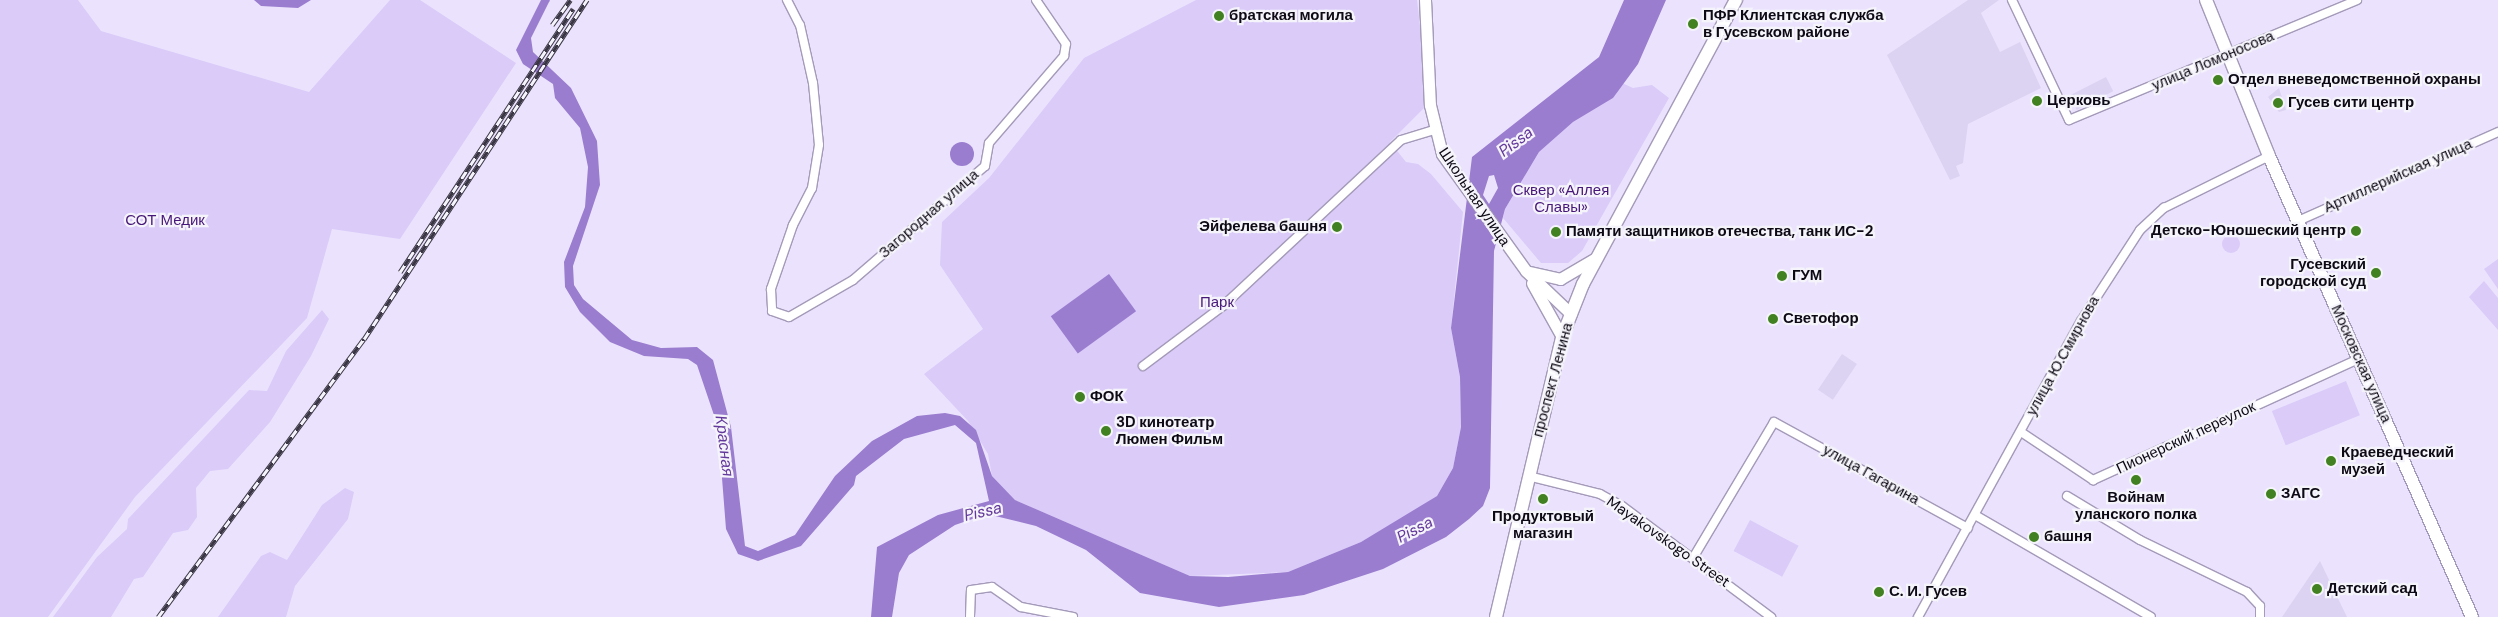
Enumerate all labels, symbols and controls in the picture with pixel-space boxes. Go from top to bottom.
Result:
place label: ПФР Клиентская служба в Гусевском районе [1703,6,1883,41]
place label: братская могила [1229,7,1353,25]
marker: братская могила [1213,10,1225,22]
marker: ПФР Клиентская служба в Гусевском районе [1687,18,1699,30]
street label: улица Ломоносова [2149,27,2277,95]
place label: Отдел вневедомственной охраны [2228,71,2481,89]
marker: Отдел вневедомственной охраны [2212,74,2224,86]
place label: Церковь [2047,92,2111,110]
place label: Гусев сити центр [2288,94,2414,112]
marker: Церковь [2031,95,2043,107]
marker: Гусев сити центр [2272,97,2284,109]
water label: Pissa [1495,123,1537,161]
street label: Артиллерийская улица [2321,135,2475,217]
street label: Школьная улица [1434,144,1514,250]
street label: Загородная улица [876,166,982,262]
park label: Сквер «Аллея Славы» [1513,181,1609,216]
park label: СОТ Медик [125,212,205,230]
place label: Эйфелева башня [1199,218,1327,236]
marker: Эйфелева башня [1331,221,1343,233]
place label: Детско-Юношеский центр [2151,222,2346,240]
place label: Памяти защитников отечества, танк ИС-2 [1566,223,1873,241]
marker: Детско-Юношеский центр [2350,225,2362,237]
marker: Памяти защитников отечества, танк ИС-2 [1550,226,1562,238]
place label: Гусевский городской суд [2260,255,2366,290]
place label: ГУМ [1792,267,1822,285]
marker: Гусевский городской суд [2370,267,2382,279]
marker: ГУМ [1776,270,1788,282]
street label: улица Ю.Смирнова [2023,293,2103,419]
park label: Парк [1200,294,1234,312]
street label: Московская улица [2327,302,2395,426]
place label: Светофор [1783,310,1859,328]
marker: Светофор [1767,313,1779,325]
street label: проспект Ленина [1529,321,1577,439]
place label: ФОК [1090,388,1124,406]
marker: ФОК [1074,391,1086,403]
street label: Пионерский переулок [2114,398,2258,478]
place label: 3D кинотеатр Люмен Фильм [1116,413,1223,448]
water label: Красная [711,414,737,478]
marker: 3D кинотеатр Люмен Фильм [1100,425,1112,437]
street label: улица Гагарина [1820,441,1922,509]
place label: Краеведческий музей [2341,443,2454,478]
marker: Краеведческий музей [2325,455,2337,467]
marker: Войнам уланского полка [2130,474,2142,486]
place label: ЗАГС [2281,485,2320,503]
place label: Войнам уланского полка [2075,488,2197,523]
marker: ЗАГС [2265,488,2277,500]
marker: Продуктовый магазин [1537,493,1549,505]
street label: Mayakovskogo Street [1603,493,1733,591]
water label: Pissa [962,498,1004,526]
place label: Продуктовый магазин [1492,507,1594,542]
water label: Pissa [1394,513,1436,547]
place label: башня [2044,528,2092,546]
marker: башня [2028,531,2040,543]
place label: Детский сад [2327,580,2417,598]
place label: С. И. Гусев [1889,583,1967,601]
marker: Детский сад [2311,583,2323,595]
marker: С. И. Гусев [1873,586,1885,598]

